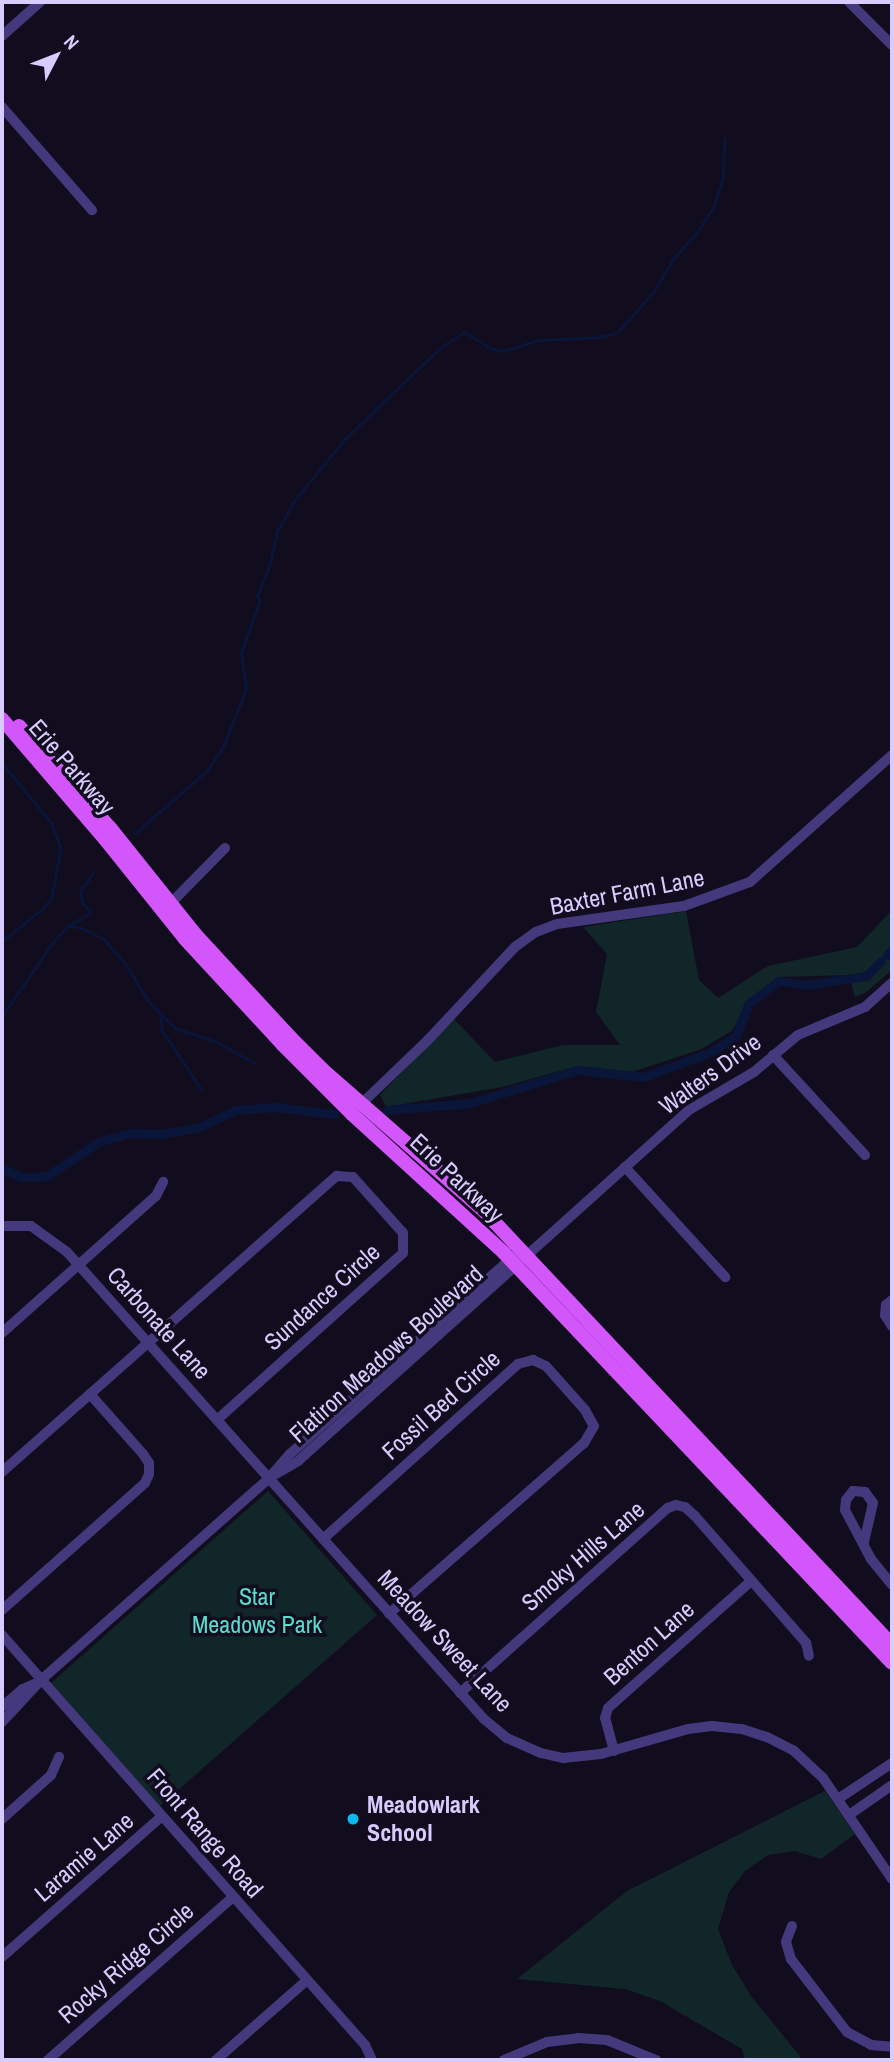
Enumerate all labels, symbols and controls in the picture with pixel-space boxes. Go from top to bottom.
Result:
north arrow [21,21,91,91]
text: N [58,29,85,55]
street label: Erie Parkway [23,713,121,821]
street label: Baxter Farm Lane [547,863,707,921]
street label: Walters Drive [654,1028,766,1120]
street label: Erie Parkway [404,1128,510,1228]
street label: Sundance Circle [258,1238,386,1356]
street label: Flatiron Meadows Boulevard [283,1259,489,1449]
street label: Carbonate Lane [101,1261,217,1385]
street label: Fossil Bed Circle [376,1344,506,1466]
street label: Smoky Hills Lane [516,1495,650,1617]
street label: Meadow Sweet Lane [372,1564,518,1718]
park label: Star Meadows Park [192,1583,322,1639]
street label: Benton Lane [598,1595,700,1691]
street label: Front Range Road [141,1762,269,1904]
place label: Meadowlark School [367,1791,480,1847]
street label: Laramie Lane [29,1806,139,1908]
marker: Meadowlark School [345,1811,361,1827]
street label: Rocky Ridge Circle [53,1897,199,2029]

